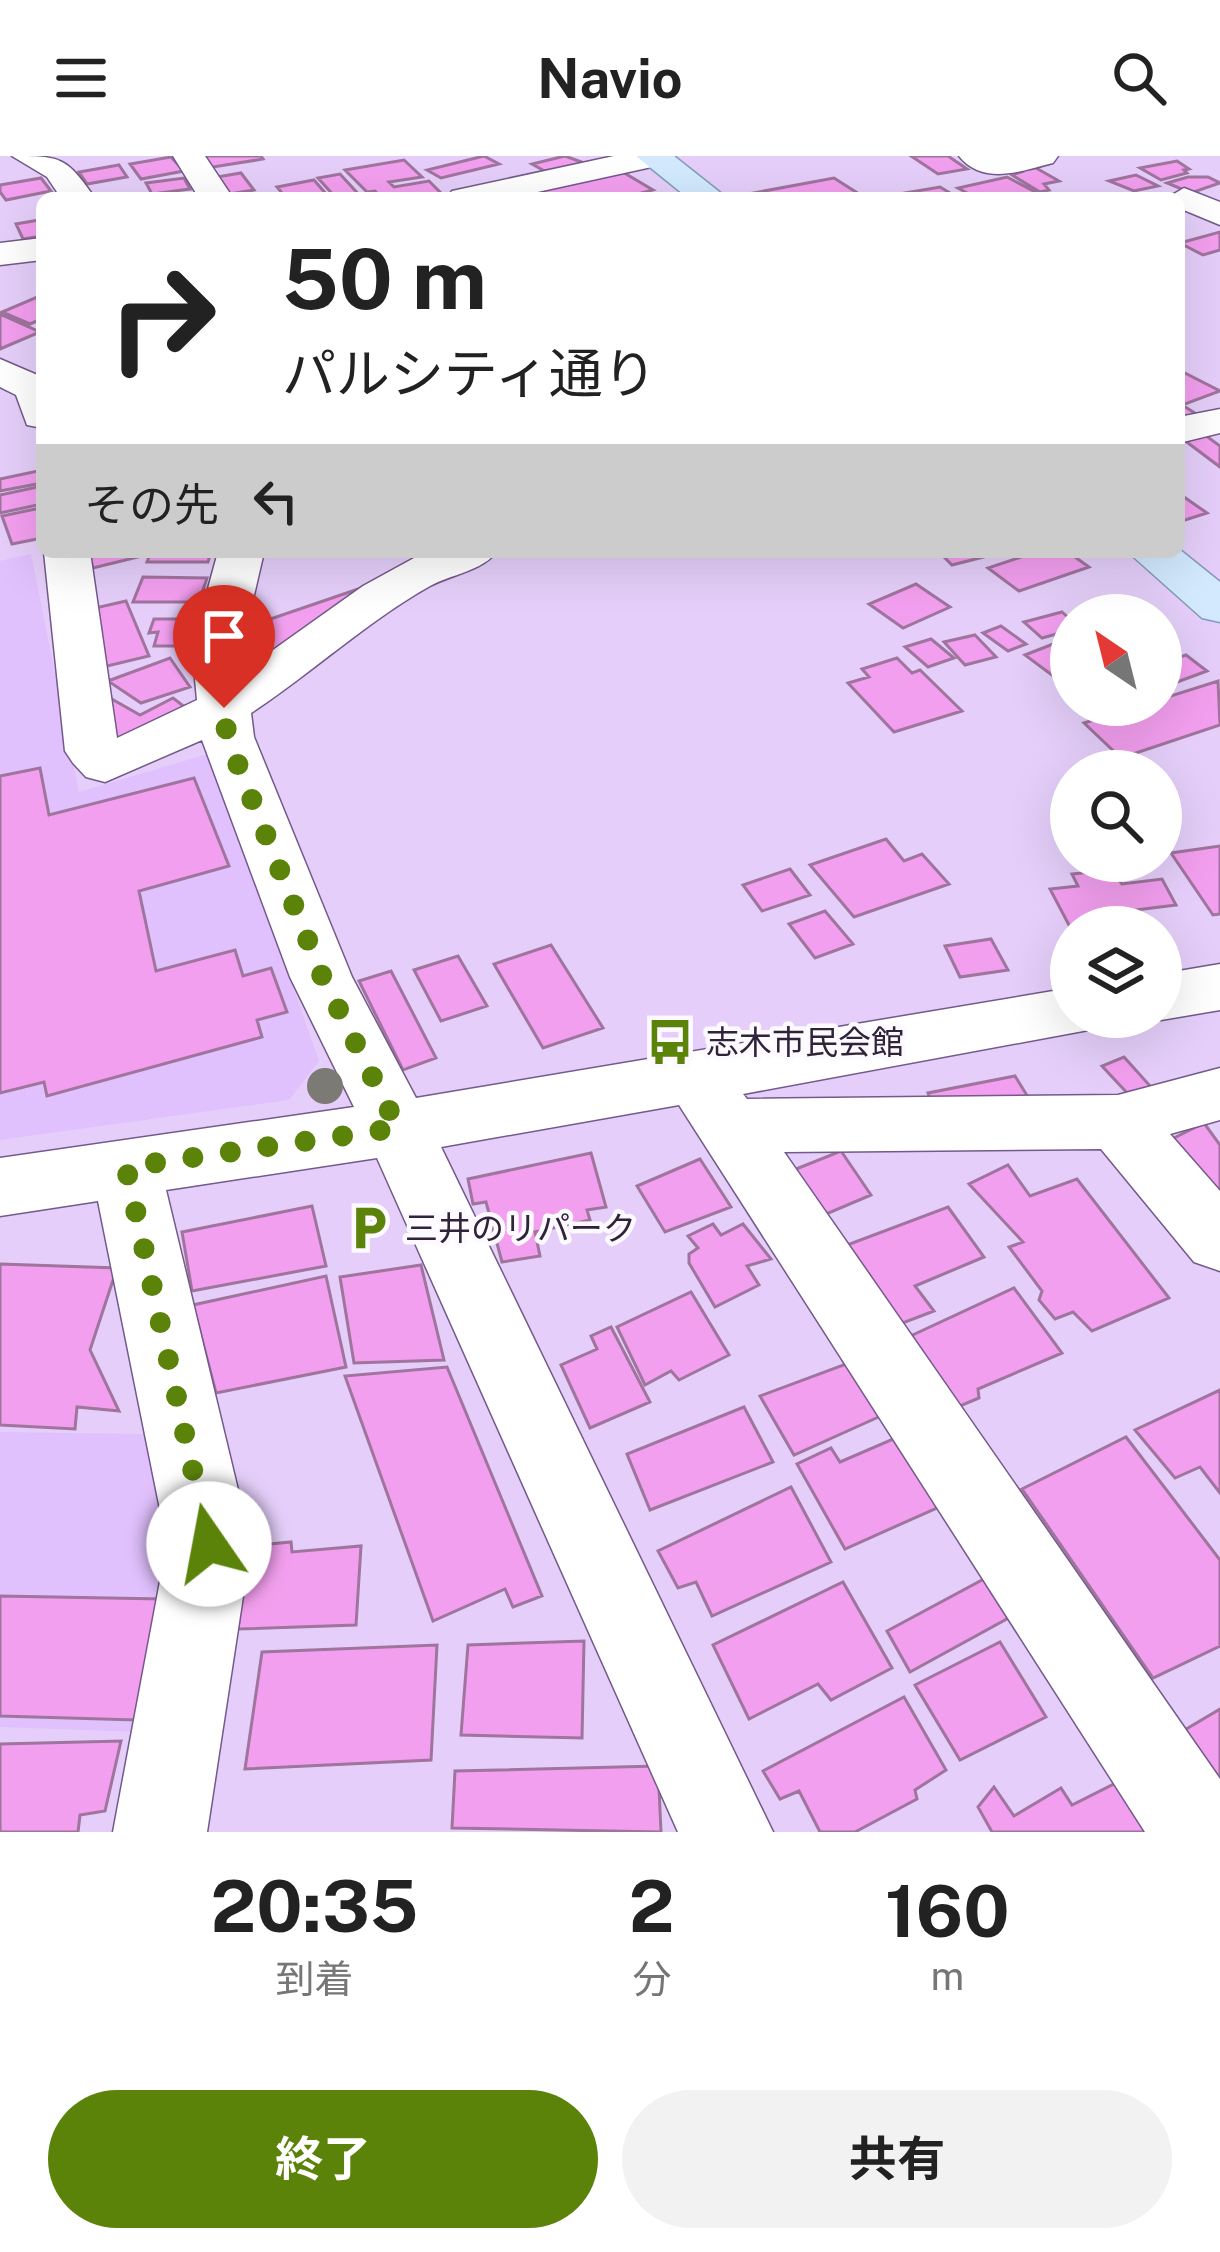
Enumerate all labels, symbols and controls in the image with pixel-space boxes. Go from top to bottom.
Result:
icon: menu [48,45,114,111]
icon: search [1106,45,1172,111]
text: Navio [537,47,683,110]
text: 50 m [282,229,487,328]
icon: right [84,240,240,396]
text: パルシティ通り [282,342,657,405]
icon: left [243,468,309,534]
text: その先 [84,478,219,531]
pin [173,585,275,708]
north arrow [1050,594,1182,726]
map controls [1050,594,1182,1038]
icon: arrive [191,603,257,669]
button: search [1050,750,1182,882]
button: layers [1050,906,1182,1038]
bus stop icon: 志木市民会館 [645,1017,695,1067]
place label: 志木市民会館 [706,1023,904,1061]
parking icon: 三井のリパーク [344,1203,394,1253]
place label: 三井のリパーク [405,1209,636,1247]
position arrow [146,1481,272,1607]
text: 20:35 [210,1864,418,1948]
text: 2 [629,1864,675,1948]
text: 160 [885,1869,1010,1953]
text: m [930,1953,964,1999]
text: 到着 [275,1956,353,2002]
text: 分 [632,1956,671,2002]
button: 終了 [48,2090,598,2228]
button: 共有 [622,2090,1172,2228]

